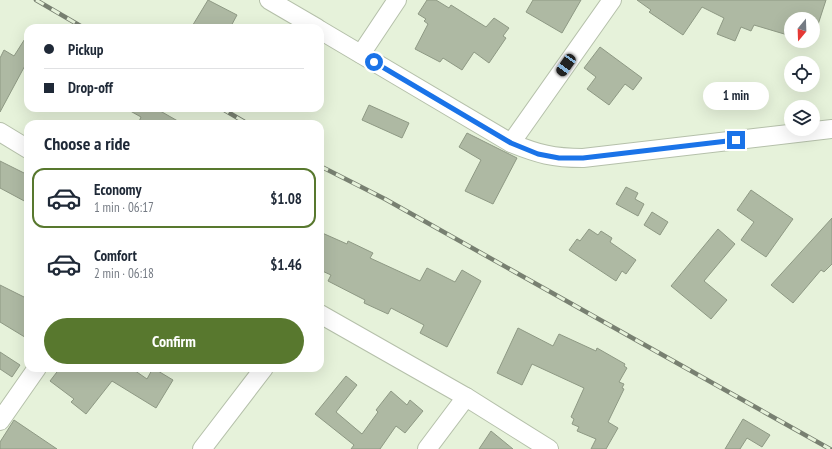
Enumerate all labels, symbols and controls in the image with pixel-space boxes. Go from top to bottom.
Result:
north arrow [784,12,820,48]
map controls [784,12,820,136]
text: Pickup [68,40,103,59]
car [554,52,578,78]
route start [365,53,383,71]
button: locate [784,56,820,92]
text: Drop-off [68,78,113,97]
callout: 1 min [703,82,769,110]
text: 1 min [723,87,749,104]
button: layers [784,100,820,136]
route end [727,131,745,149]
text: Choose a ride [44,132,130,155]
icon: car [46,180,82,216]
text: Economy [94,180,142,199]
text: $1.08 [270,189,302,208]
text: 1 min · 06:17 [94,199,154,216]
icon: car [46,246,82,282]
text: Comfort [94,246,137,265]
text: $1.46 [270,255,302,274]
text: 2 min · 06:18 [94,265,154,282]
button: Confirm [44,318,304,364]

